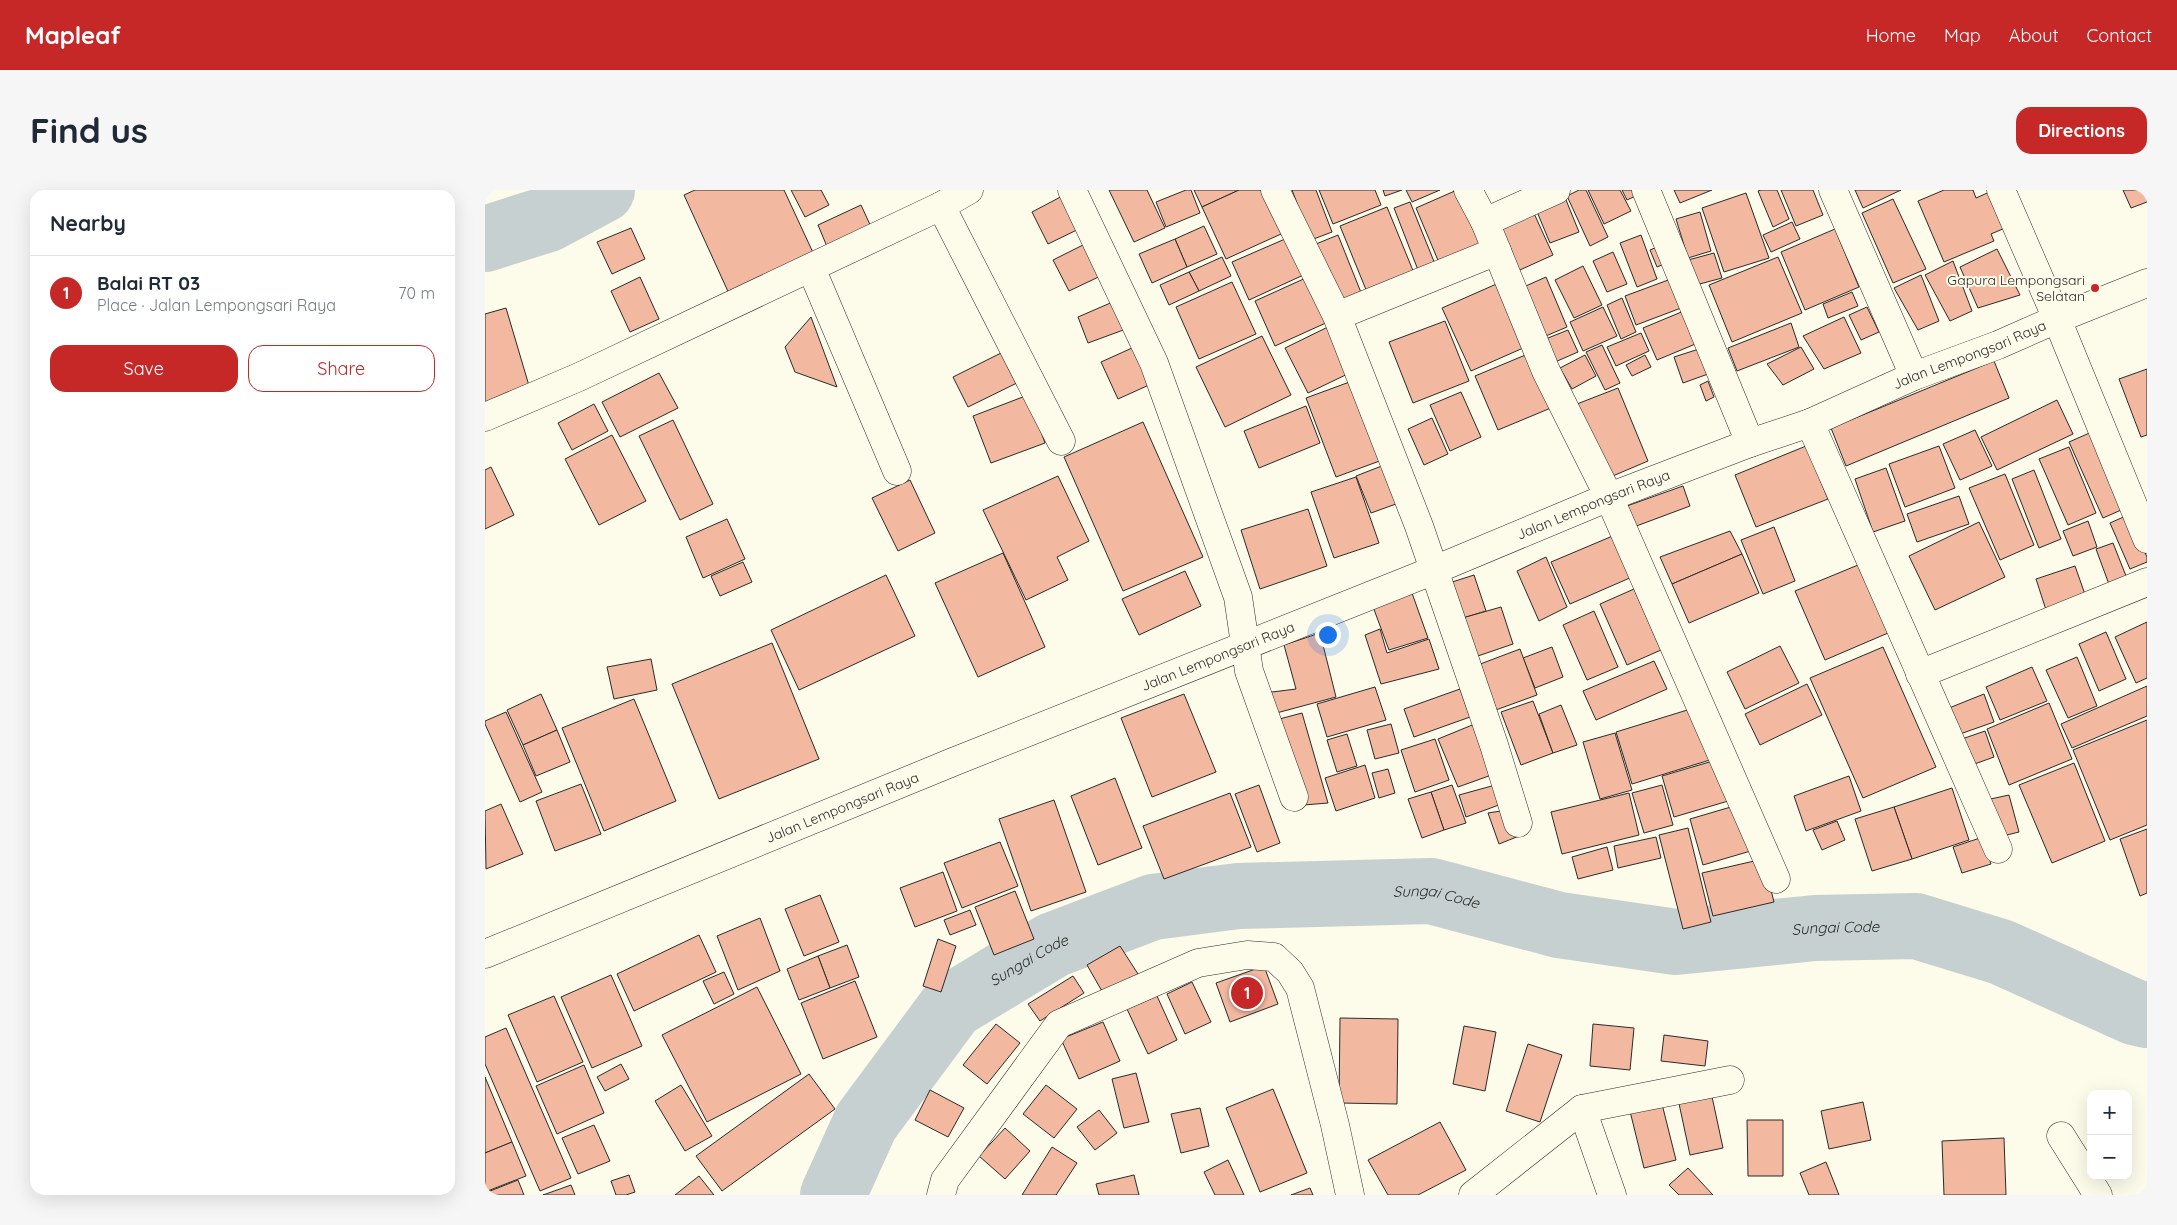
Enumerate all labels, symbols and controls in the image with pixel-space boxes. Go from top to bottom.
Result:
text: Mapleaf [25,20,121,50]
text: Home [1866,24,1916,47]
text: Map [1944,24,1981,47]
text: About [2009,24,2059,47]
text: Contact [2087,24,2152,47]
button: Directions [2016,107,2147,154]
text: Find us [30,108,148,152]
text: Nearby [50,210,126,236]
text: Balai RT 03 [97,271,200,295]
place label: Gapura Lempongsari Selatan [1947,271,2085,305]
marker: Gapura Lempongsari Selatan [2089,282,2101,294]
text: 1 [63,283,69,303]
text: 70 m [398,283,435,303]
text: Place · Jalan Lempongsari Raya [97,295,336,315]
street label: Jalan Lempongsari Raya [1890,316,2049,394]
button: Save [50,345,238,392]
button: Share [248,345,435,392]
street label: Jalan Lempongsari Raya [1514,466,1672,544]
street label: Jalan Lempongsari Raya [1139,618,1297,695]
your location [1315,622,1341,648]
street label: Jalan Lempongsari Raya [763,768,921,847]
water label: Sungai Code [1393,881,1482,913]
water label: Sungai Code [1791,917,1880,939]
water label: Sungai Code [986,930,1071,990]
pin: 1 [1231,974,1263,1012]
map controls [2087,1090,2132,1180]
button: + [2087,1090,2132,1135]
button: − [2087,1135,2132,1180]

